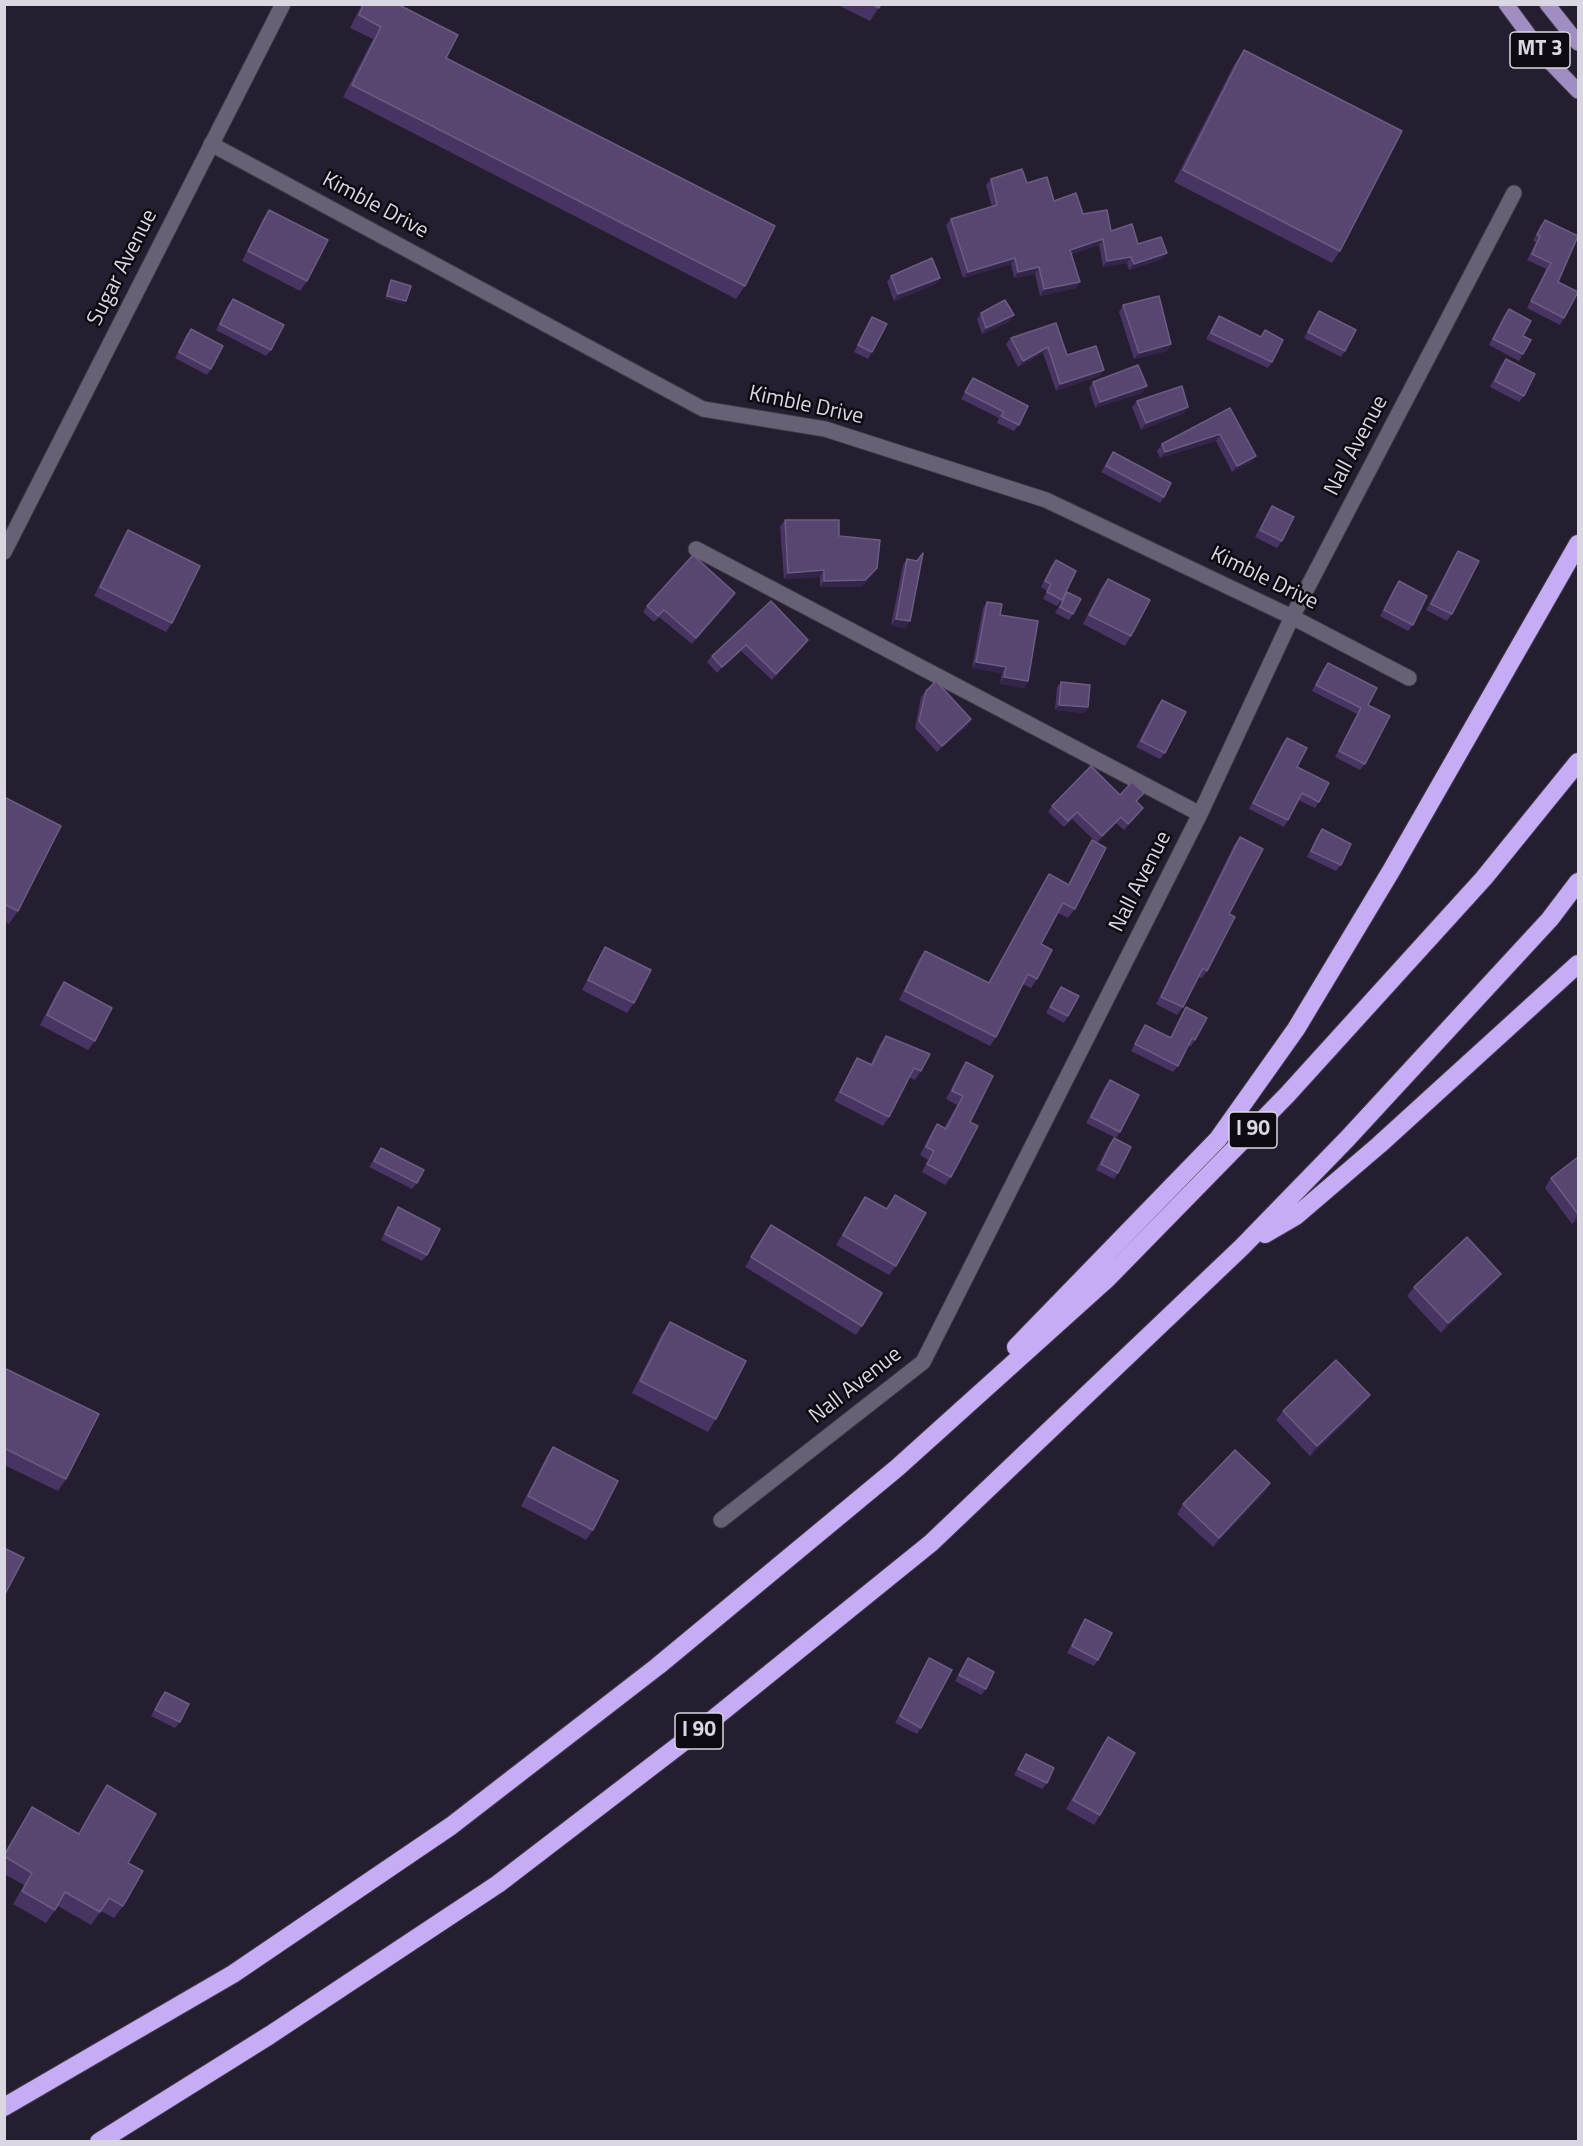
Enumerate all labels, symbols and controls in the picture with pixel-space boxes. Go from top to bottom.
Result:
road number: MT 3 [1510,32,1570,68]
street label: Kimble Drive [317,167,433,245]
street label: Sugar Avenue [82,205,164,331]
street label: Kimble Drive [746,381,866,431]
street label: Nall Avenue [1320,391,1394,501]
street label: Kimble Drive [1206,542,1322,616]
street label: Nall Avenue [1104,827,1178,937]
road number: I 90 [1229,1112,1277,1148]
street label: Nall Avenue [805,1342,907,1430]
road number: I 90 [675,1713,723,1749]

